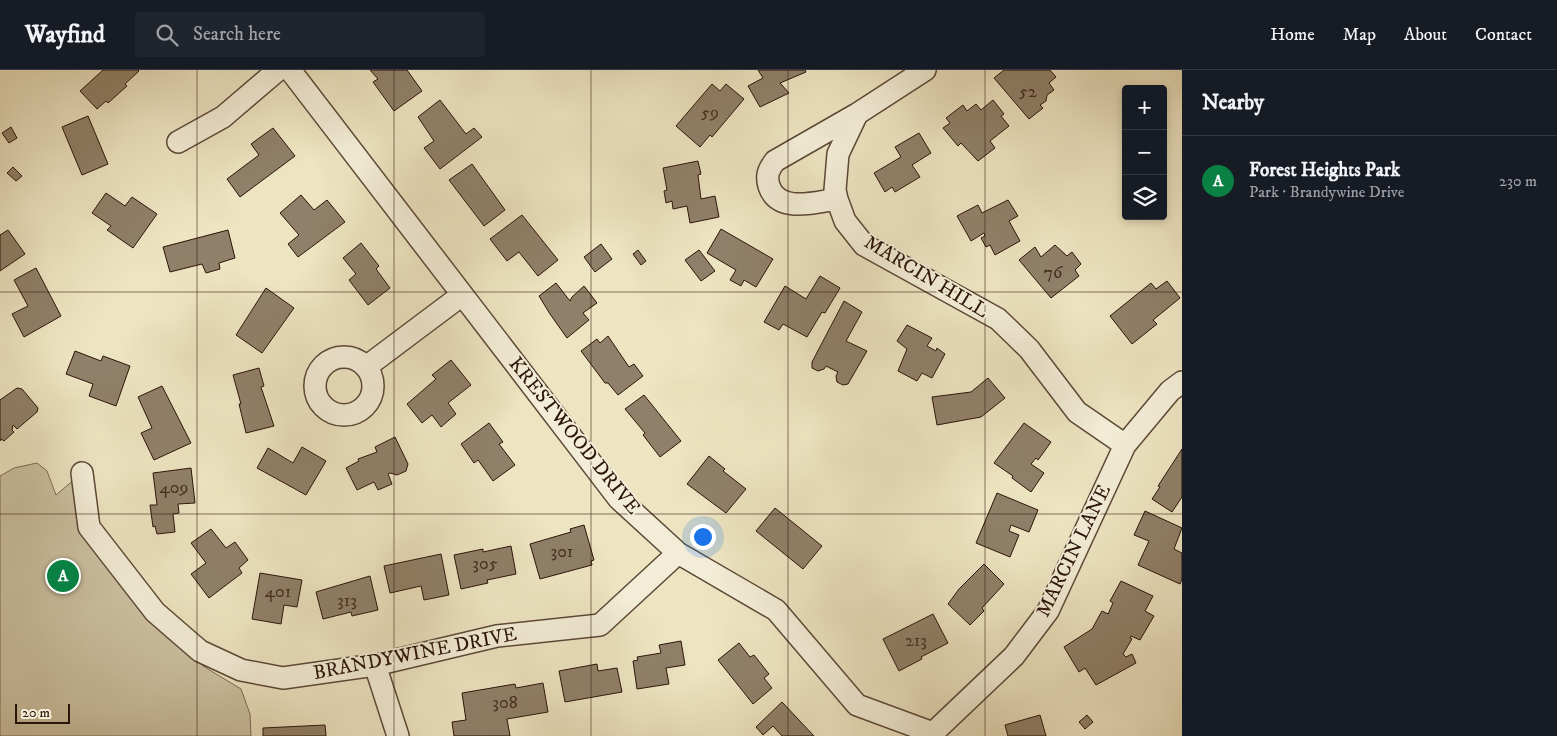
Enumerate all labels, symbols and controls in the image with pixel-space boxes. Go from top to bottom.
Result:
search box [135,12,485,57]
text: Wayfind [25,20,105,50]
icon: search [153,21,181,49]
text: Search here [193,23,281,46]
text: Home [1270,24,1315,46]
text: Map [1343,24,1376,46]
text: About [1404,24,1447,46]
text: Contact [1475,24,1532,46]
house number: 52 [1019,81,1037,103]
map controls [1122,85,1167,220]
button: + [1122,85,1167,130]
text: Nearby [1202,90,1264,116]
house number: 59 [701,102,719,124]
button: − [1122,130,1167,175]
text: Forest Heights Park [1249,159,1400,182]
text: A [1213,171,1223,191]
text: 230 m [1499,171,1537,191]
button: layers [1122,175,1167,220]
text: Park · Brandywine Drive [1249,182,1404,202]
street label: MARCIN HILL [859,230,993,324]
house number: 76 [1044,262,1063,284]
street label: KRESTWOOD DRIVE [503,352,645,520]
house number: 409 [159,477,189,499]
street label: MARCIN LANE [1031,481,1117,621]
your location [690,524,716,550]
house number: 301 [551,541,573,563]
house number: 305 [472,553,498,575]
pin: A [47,557,79,595]
house number: 401 [265,581,291,603]
house number: 313 [337,590,357,612]
street label: BRANDYWINE DRIVE [311,622,519,686]
house number: 213 [905,630,927,652]
house number: 308 [492,692,518,714]
scale bar [15,701,70,724]
text: 20 m [22,704,50,722]

